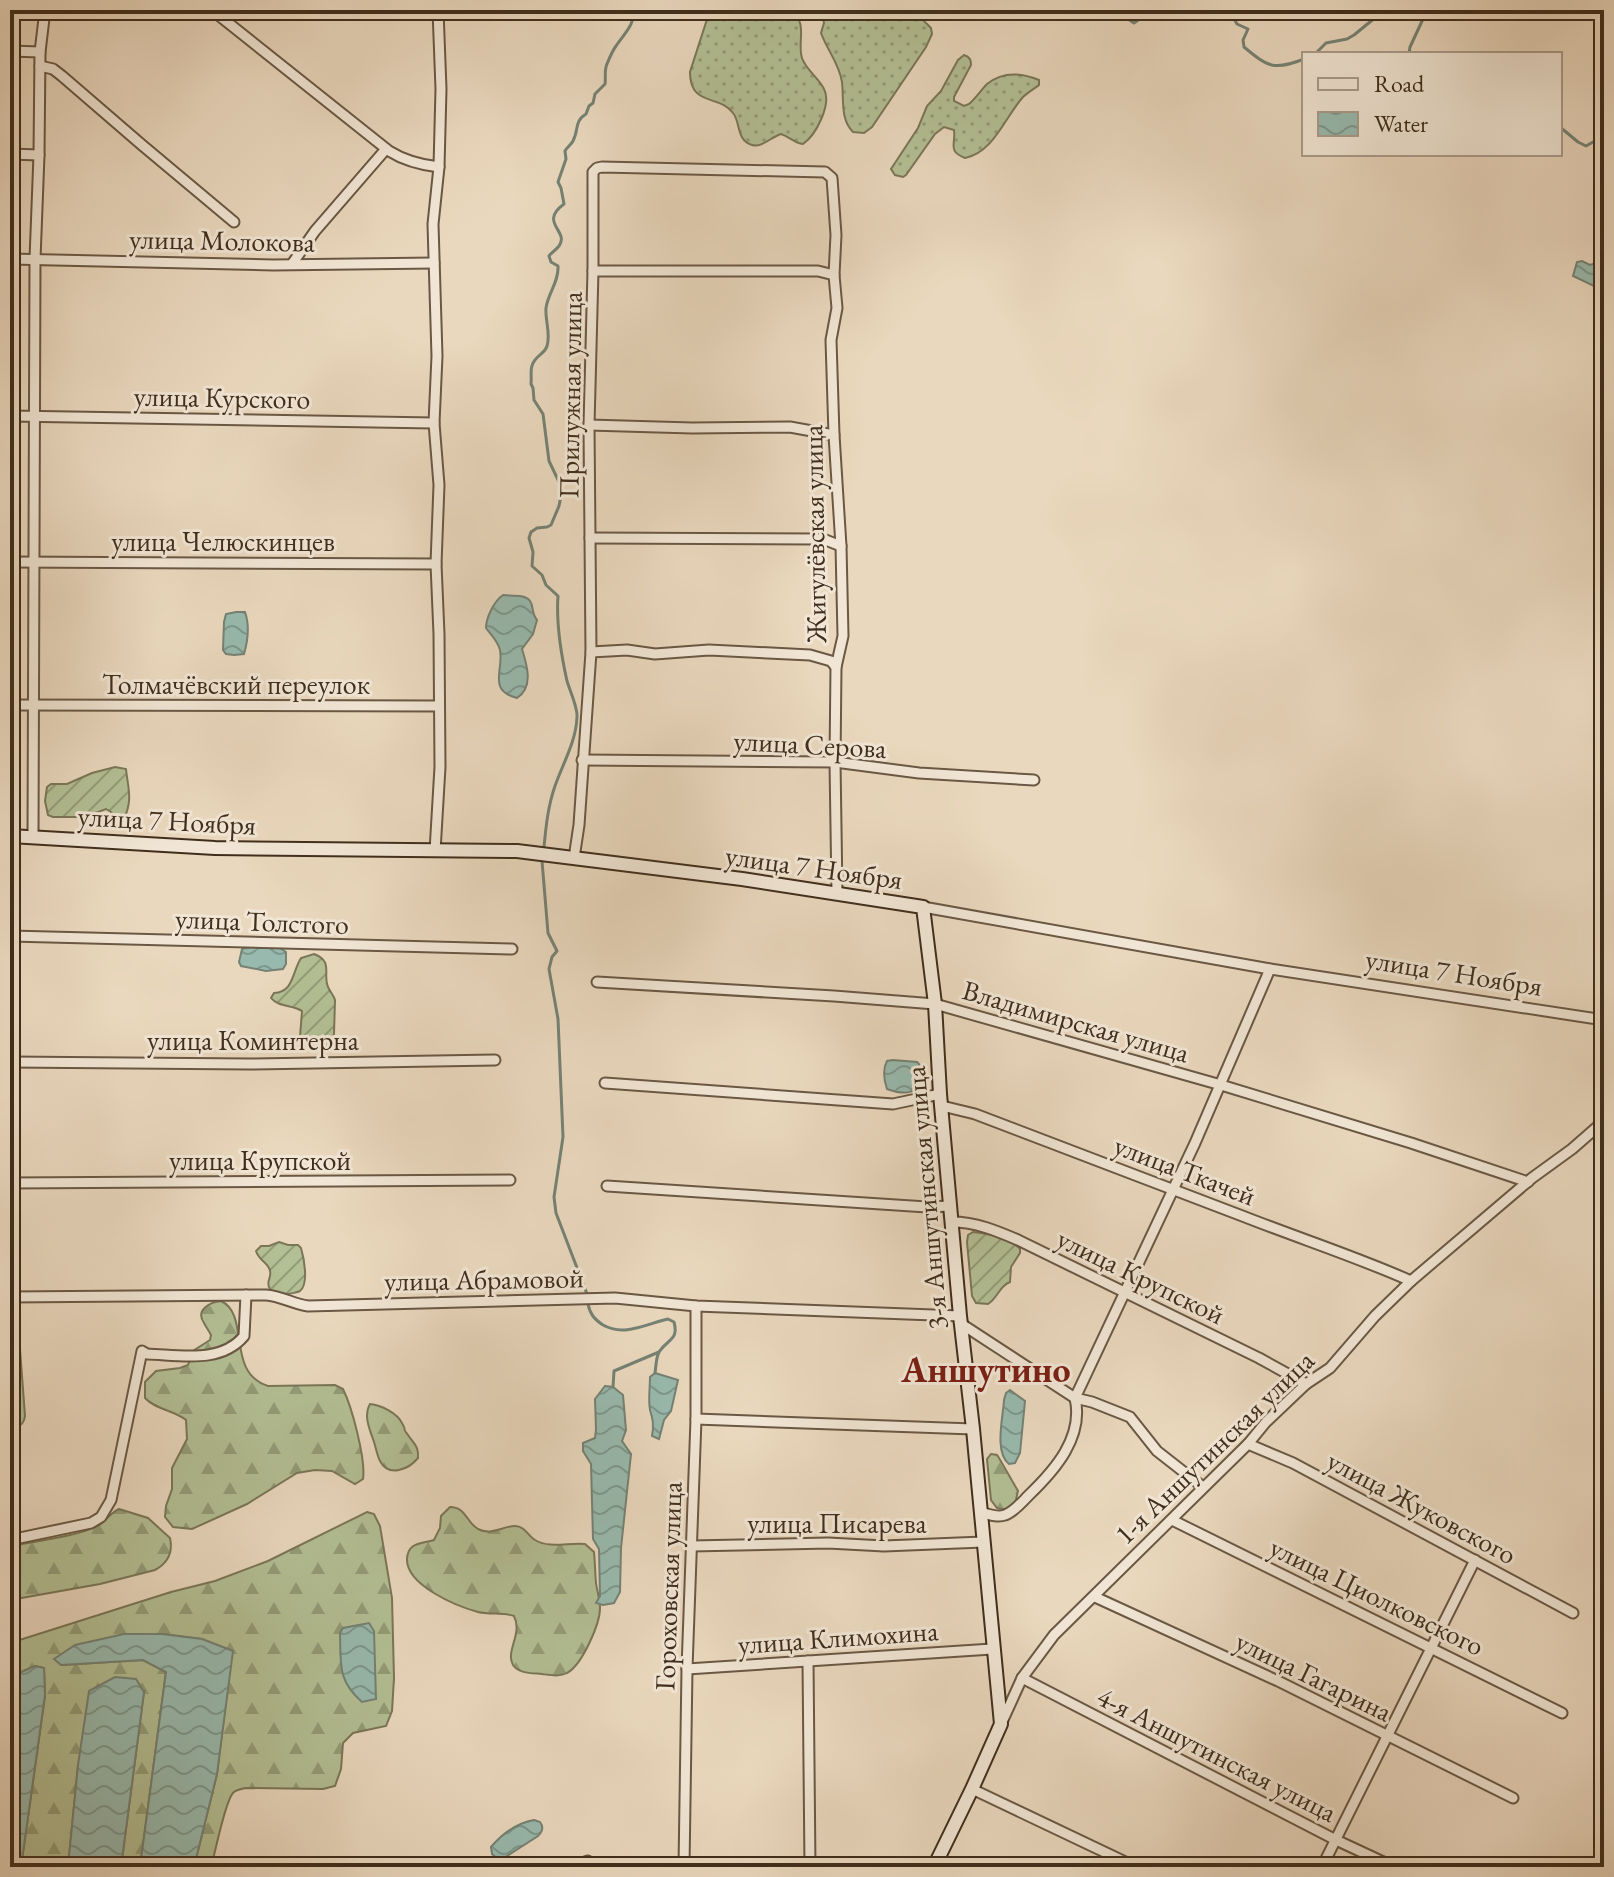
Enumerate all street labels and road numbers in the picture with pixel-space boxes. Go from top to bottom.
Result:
street label: улица Молокова [129,220,316,260]
street label: Прилужная улица [550,290,590,499]
street label: улица Курского [133,377,311,417]
street label: Жигулёвская улица [794,424,834,645]
street label: улица Челюскинцев [111,523,335,559]
street label: Толмачёвский переулок [102,666,370,702]
street label: улица Серова [733,722,888,766]
street label: улица 7 Ноября [77,797,257,843]
street label: улица 7 Ноября [723,837,905,897]
street label: улица Толстого [174,900,350,942]
street label: улица 7 Ноября [1363,940,1545,1004]
street label: Владимирская улица [959,971,1194,1071]
street label: улица Коминтерна [147,1022,360,1058]
street label: 3-я Аншутинская улица [896,1064,955,1331]
street label: улица Ткачей [1109,1127,1261,1214]
street label: улица Крупской [169,1142,351,1178]
street label: улица Крупской [1051,1220,1231,1332]
street label: улица Абрамовой [384,1259,584,1299]
street label: 1-я Аншутинская улица [1106,1342,1322,1552]
street label: улица Жуковского [1321,1442,1523,1572]
street label: Гороховская улица [646,1480,690,1691]
street label: улица Писарева [747,1505,928,1541]
street label: улица Циолковского [1264,1529,1490,1663]
street label: улица Климохина [737,1612,940,1662]
street label: улица Гагарина [1230,1623,1399,1730]
street label: 4-я Аншутинская улица [1091,1678,1344,1830]

